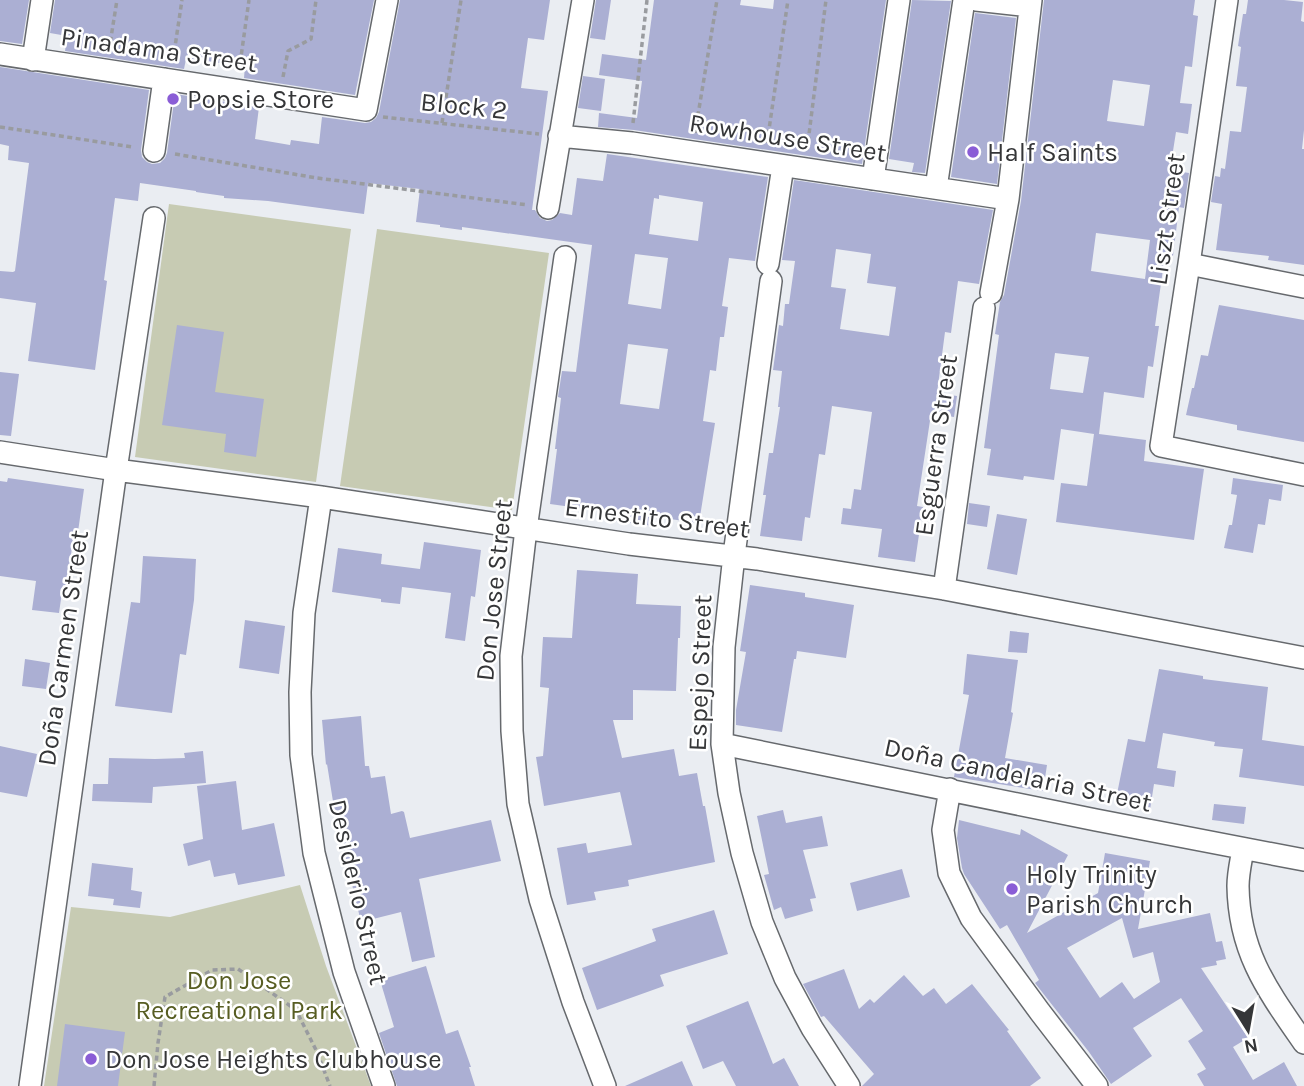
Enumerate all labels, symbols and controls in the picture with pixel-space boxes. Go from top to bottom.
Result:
street label: Pinadama Street [59,21,259,79]
place label: Popsie Store [187,84,334,115]
street label: Block 2 [419,86,509,126]
marker: Popsie Store [165,91,181,107]
street label: Rowhouse Street [687,107,889,169]
place label: Half Saints [987,137,1118,168]
marker: Half Saints [965,144,981,160]
street label: Liszt Street [1142,151,1192,287]
street label: Esguerra Street [908,352,964,538]
street label: Ernestito Street [563,491,751,545]
street label: Don Jose Street [469,497,519,682]
street label: Doña Carmen Street [31,528,95,768]
street label: Espejo Street [682,594,718,752]
street label: Doña Candelaria Street [881,731,1155,819]
street label: Desiderio Street [322,796,394,988]
place label: Holy Trinity Parish Church [1026,859,1193,920]
marker: Holy Trinity Parish Church [1004,881,1020,897]
park label: Don Jose Recreational Park [135,965,343,1026]
north arrow [1213,995,1283,1065]
text: N [1242,1034,1260,1058]
place label: Don Jose Heights Clubhouse [105,1044,442,1075]
marker: Don Jose Heights Clubhouse [83,1051,99,1067]

